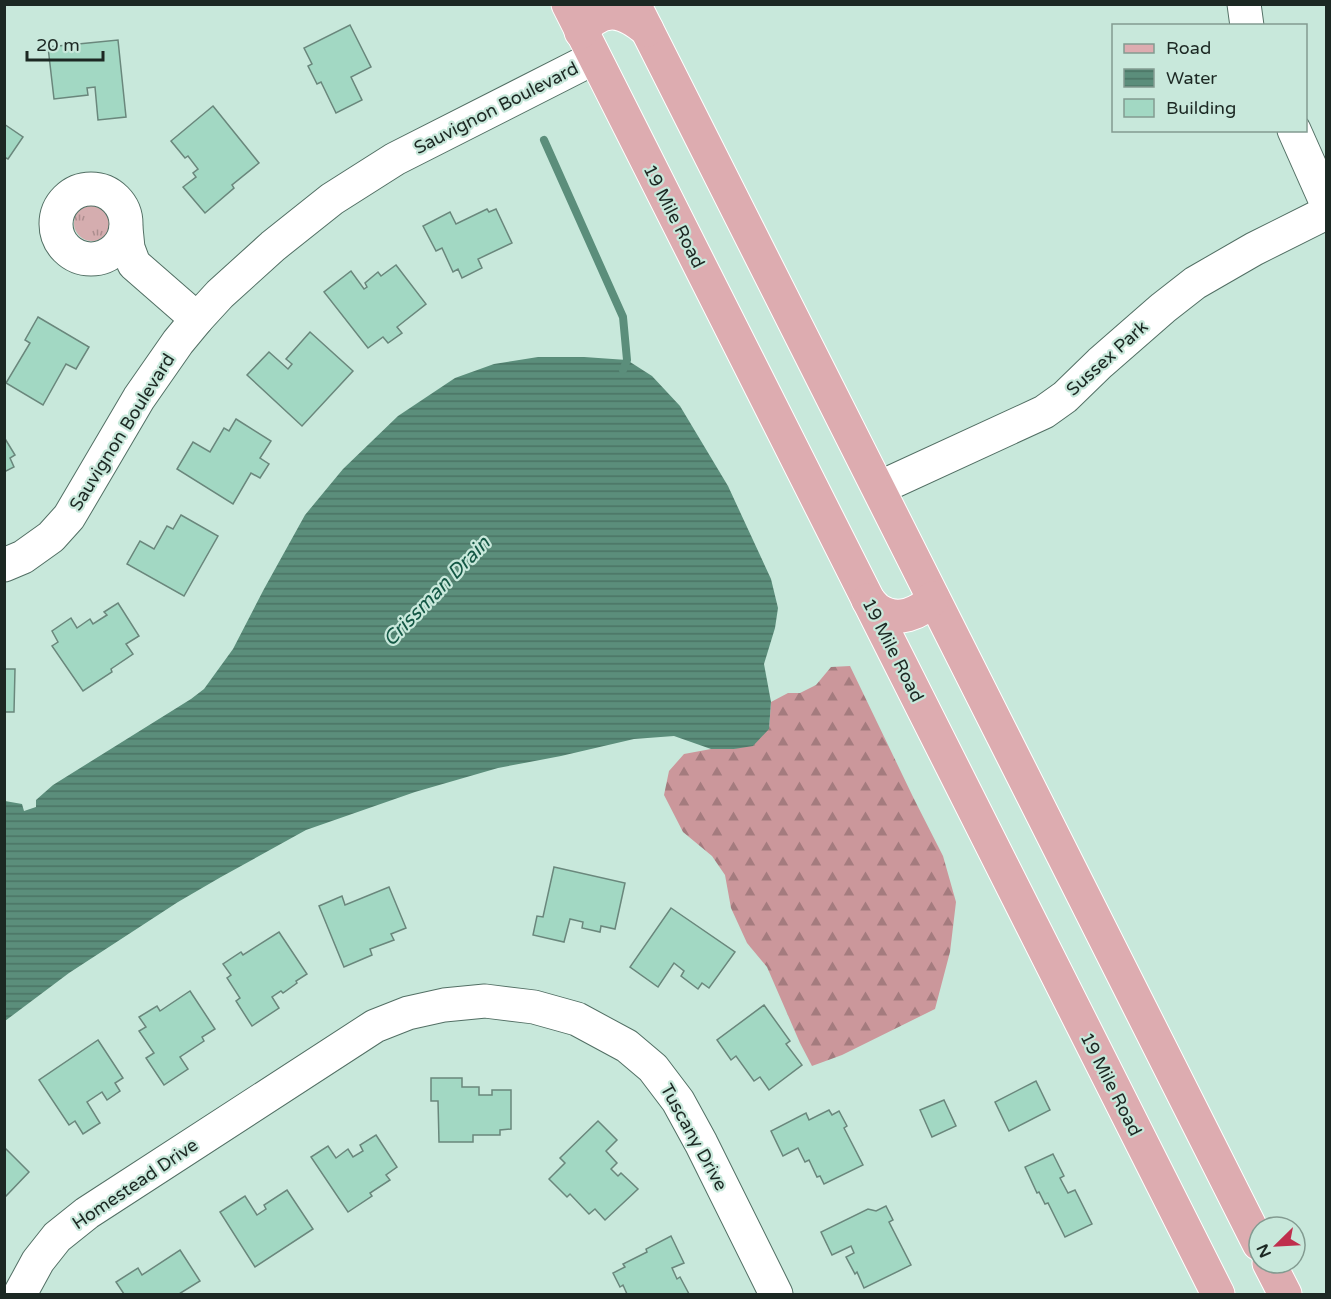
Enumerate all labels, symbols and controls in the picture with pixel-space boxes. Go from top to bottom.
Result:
scale bar [27,24,104,62]
legend [1112,24,1307,132]
text: 20 m [36,34,80,56]
text: Road [1166,37,1211,59]
street label: Sauvignon Boulevard [410,57,582,159]
text: Water [1166,67,1217,89]
text: Building [1166,97,1236,119]
street label: 19 Mile Road [638,160,710,272]
street label: Sussex Park [1062,316,1152,400]
street label: Sauvignon Boulevard [65,349,179,515]
water label: Crissman Drain [378,531,496,652]
street label: 19 Mile Road [857,594,929,706]
street label: 19 Mile Road [1075,1028,1147,1140]
street label: Tuscany Drive [656,1080,732,1194]
street label: Homestead Drive [68,1134,202,1234]
north arrow [1247,1215,1307,1275]
text: N [1252,1241,1276,1261]

